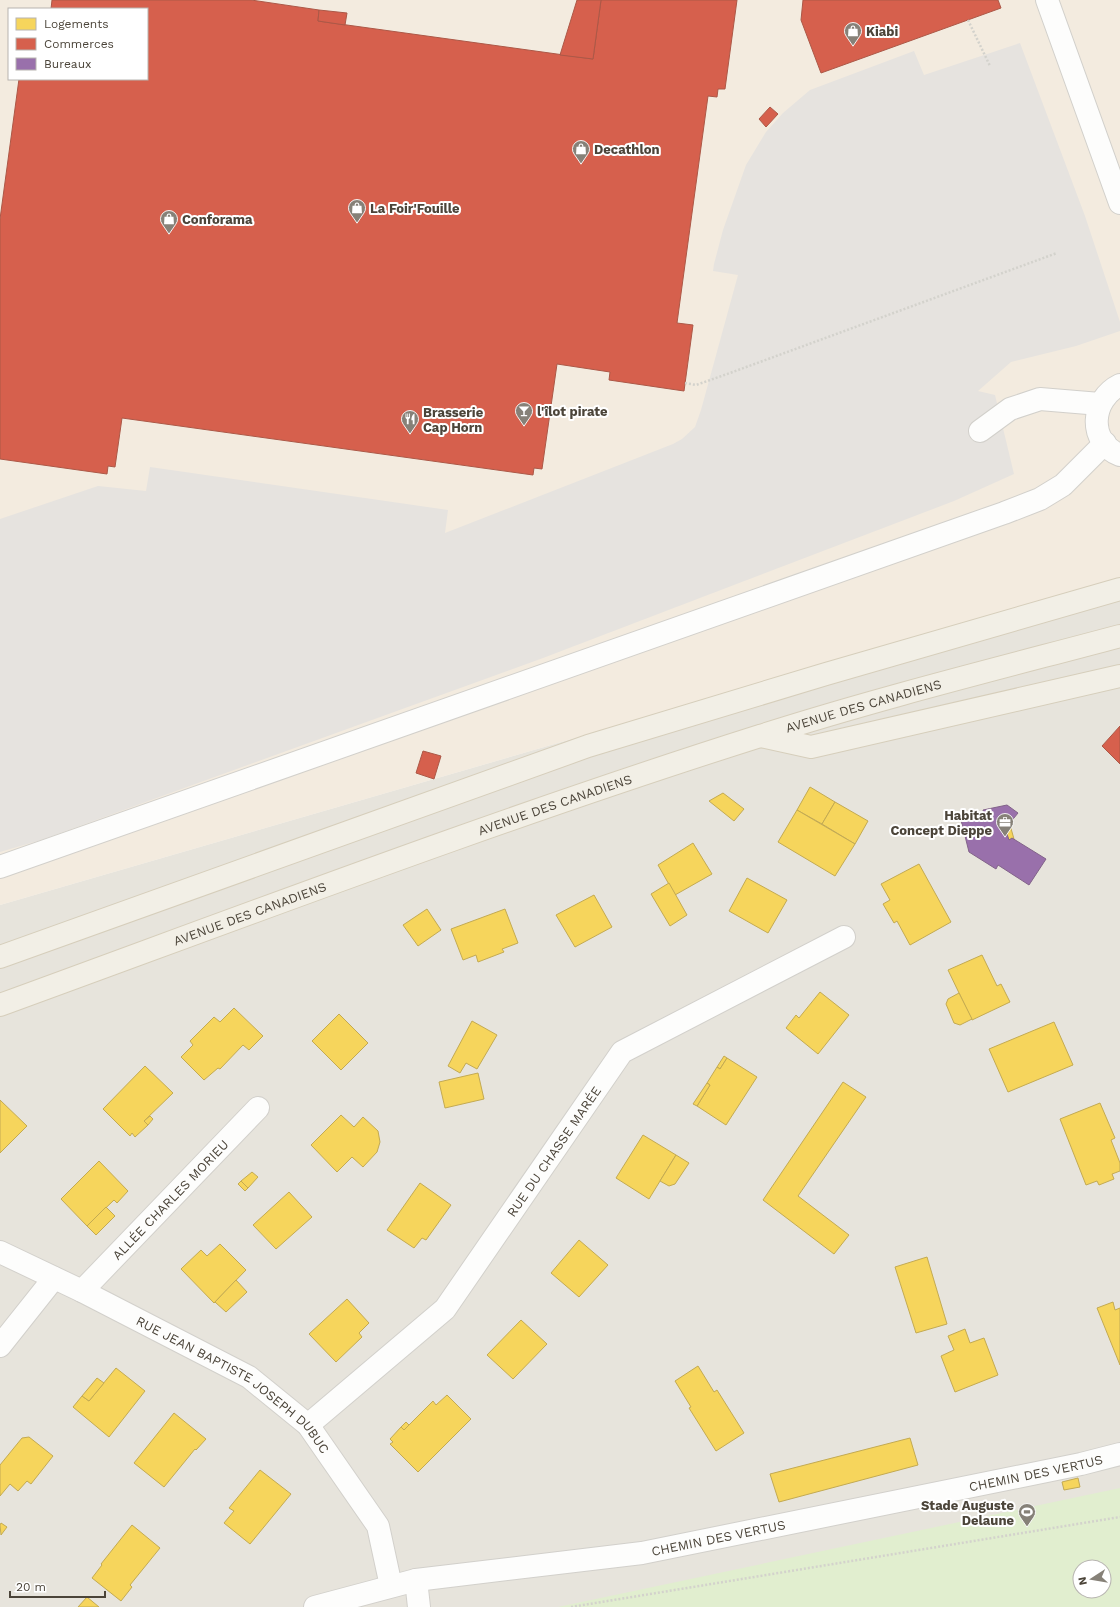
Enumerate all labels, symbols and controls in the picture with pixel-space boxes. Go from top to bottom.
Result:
legend [8,8,148,80]
text: Logements [44,17,109,31]
shop icon: Kiabi [843,21,863,46]
place label: Kiabi [866,24,898,39]
text: Commerces [44,37,114,51]
text: Bureaux [44,57,91,71]
shop icon: Decathlon [571,139,591,164]
place label: Decathlon [594,142,660,157]
shop icon: La Foir'Fouille [347,198,367,223]
place label: La Foir'Fouille [370,201,460,216]
shop icon: Conforama [159,209,179,234]
place label: Conforama [182,212,253,227]
bar icon: l'îlot pirate [514,401,534,426]
place label: l'îlot pirate [537,404,608,419]
place label: Brasserie Cap Horn [423,405,484,435]
restaurant icon: Brasserie Cap Horn [400,409,420,434]
street label: AVENUE DES CANADIENS [784,676,943,735]
street label: AVENUE DES CANADIENS [476,771,634,838]
place label: Habitat Concept Dieppe [890,808,992,838]
office icon: Habitat Concept Dieppe [995,812,1015,837]
street label: AVENUE DES CANADIENS [171,879,328,948]
street label: RUE DU CHASSE MARÉE [503,1083,604,1219]
street label: ALLÉE CHARLES MORIEU [109,1136,231,1263]
street label: RUE JEAN BAPTISTE JOSEPH DUBUC [134,1313,333,1456]
street label: CHEMIN DES VERTUS [968,1451,1104,1494]
place label: Stade Auguste Delaune [921,1498,1014,1528]
sports icon: Stade Auguste Delaune [1017,1502,1037,1527]
street label: CHEMIN DES VERTUS [650,1517,787,1558]
north arrow [1072,1559,1112,1599]
scale bar [10,1573,105,1599]
text: N [1076,1576,1090,1586]
text: 20 m [16,1580,46,1594]

